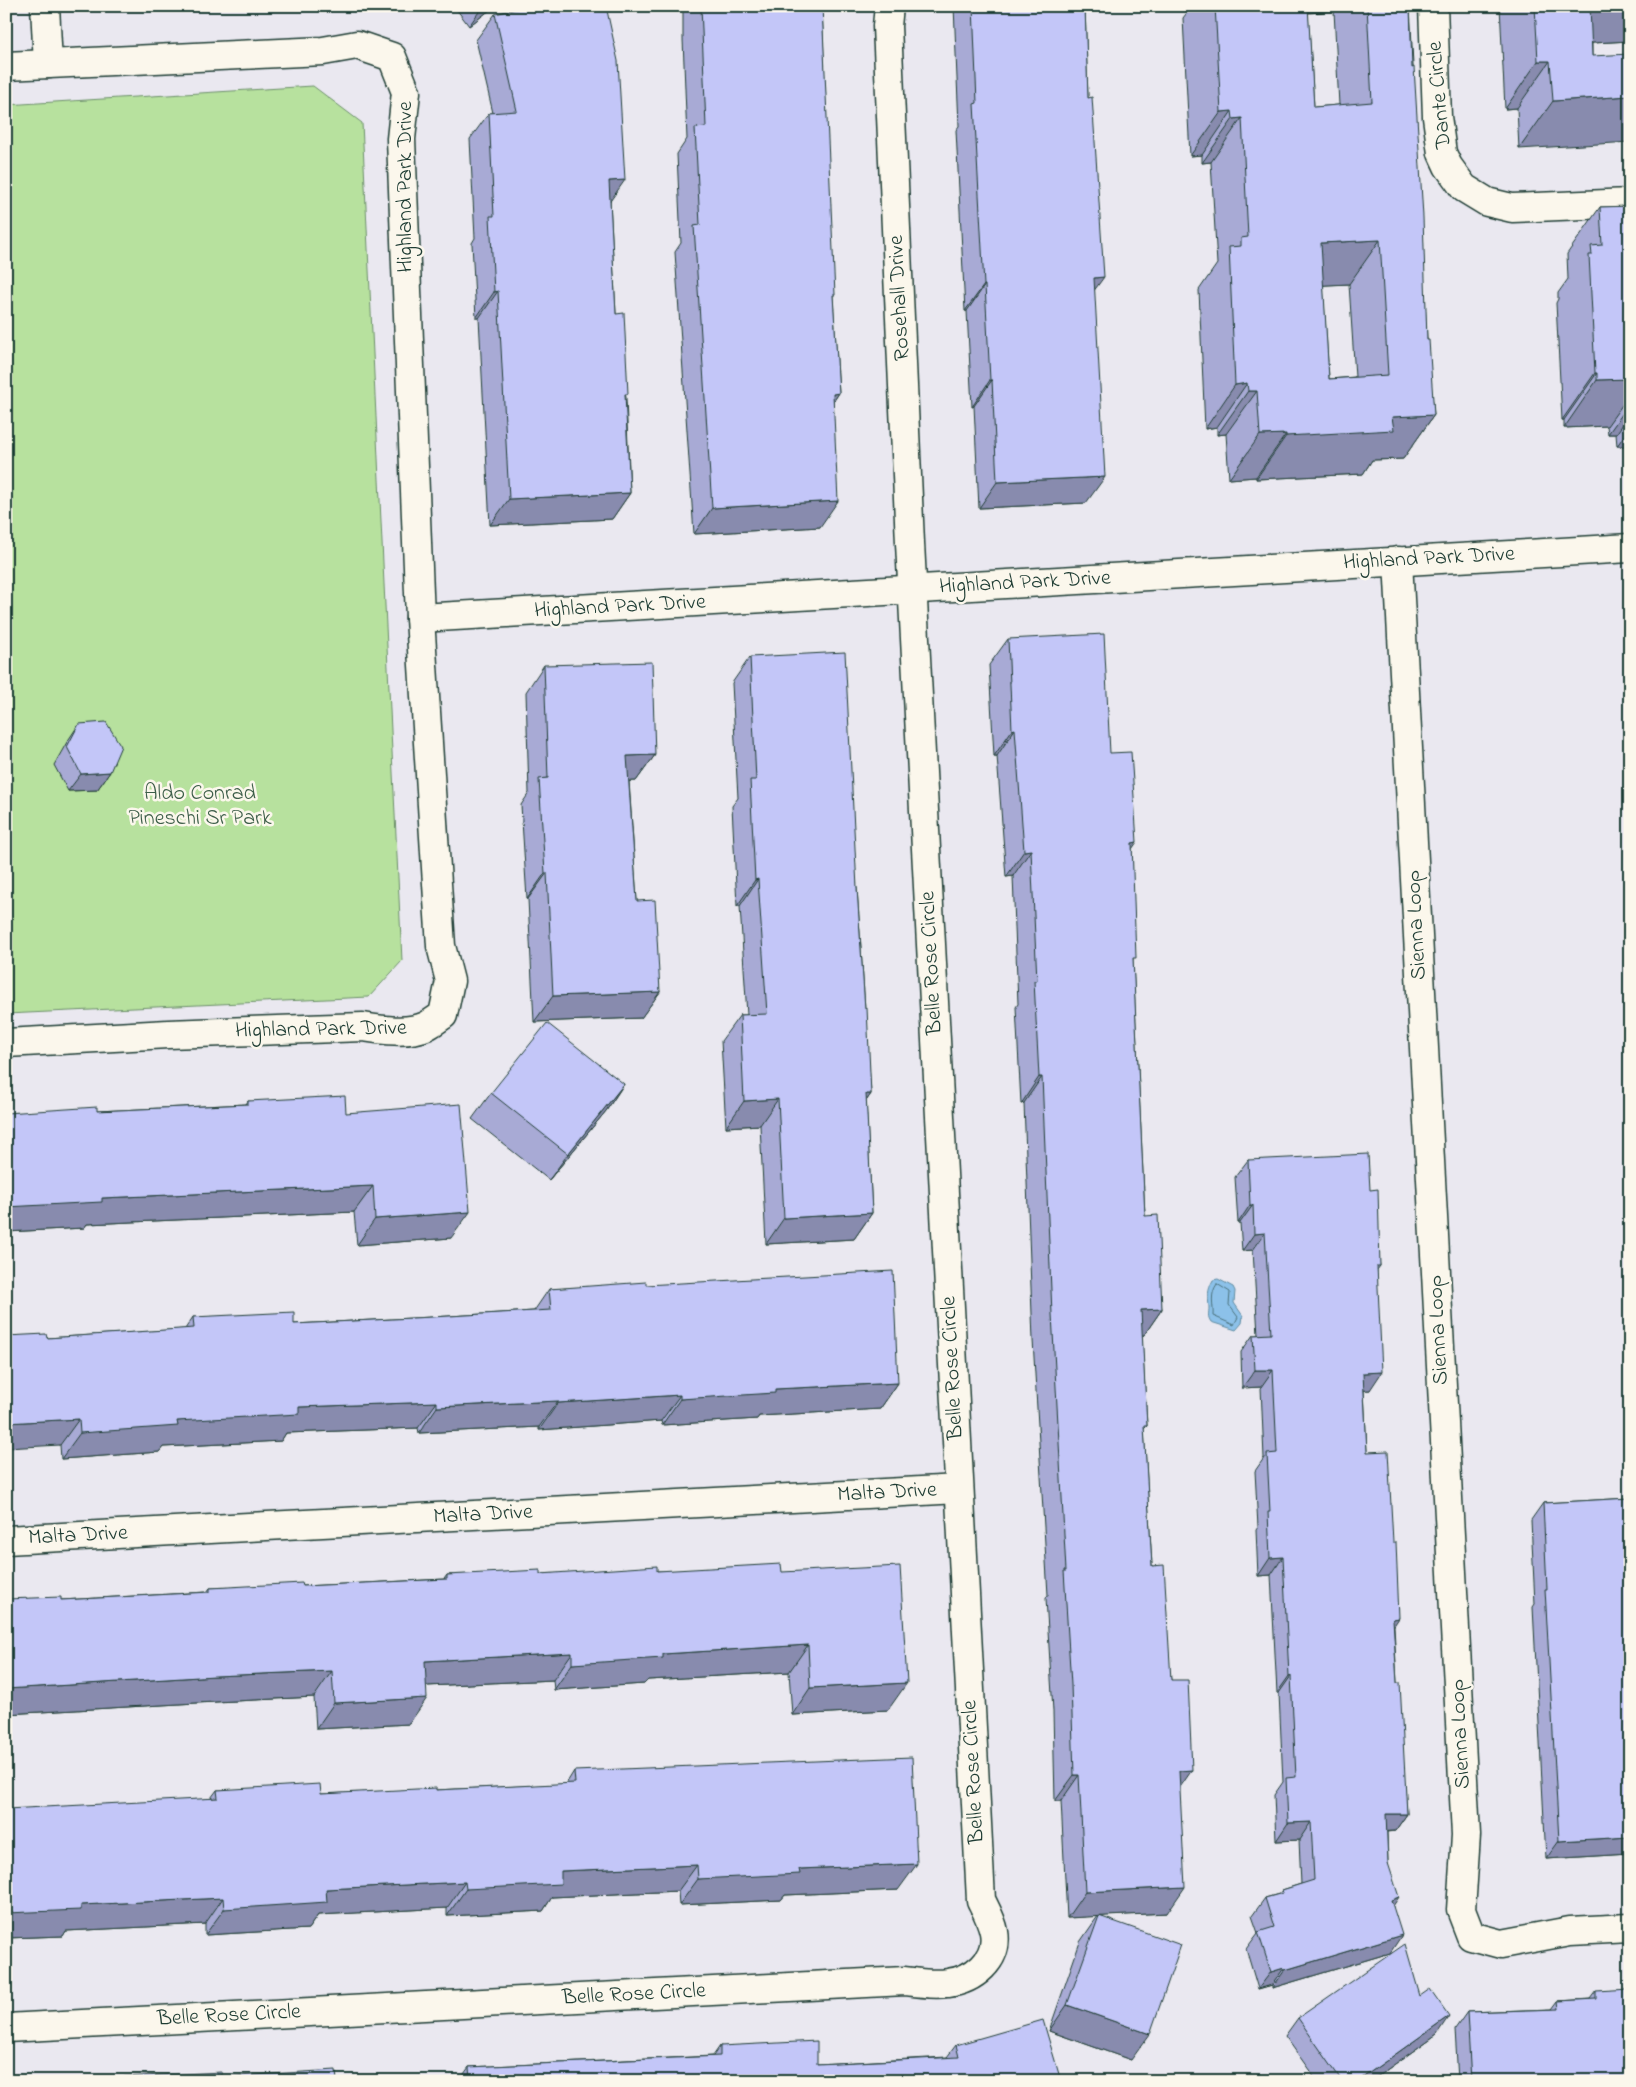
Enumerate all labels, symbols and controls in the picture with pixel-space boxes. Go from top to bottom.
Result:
street label: Dante Circle [1419,40,1461,151]
street label: Highland Park Drive [390,101,423,273]
street label: Rosehall Drive [881,234,919,362]
street label: Highland Park Drive [1342,539,1516,580]
street label: Highland Park Drive [938,563,1112,604]
street label: Highland Park Drive [533,587,707,628]
park label: Aldo Conrad Pineschi Sr Park [128,778,272,835]
street label: Sienna Loop [1398,869,1436,981]
street label: Belle Rose Circle [912,890,952,1037]
street label: Highland Park Drive [235,1013,407,1048]
street label: Sienna Loop [1420,1274,1458,1386]
street label: Belle Rose Circle [933,1295,973,1442]
street label: Malta Drive [836,1474,938,1512]
street label: Malta Drive [432,1496,534,1534]
street label: Malta Drive [27,1517,129,1555]
street label: Sienna Loop [1442,1678,1480,1790]
street label: Belle Rose Circle [954,1699,994,1846]
street label: Belle Rose Circle [560,1975,707,2015]
street label: Belle Rose Circle [155,1996,302,2036]

